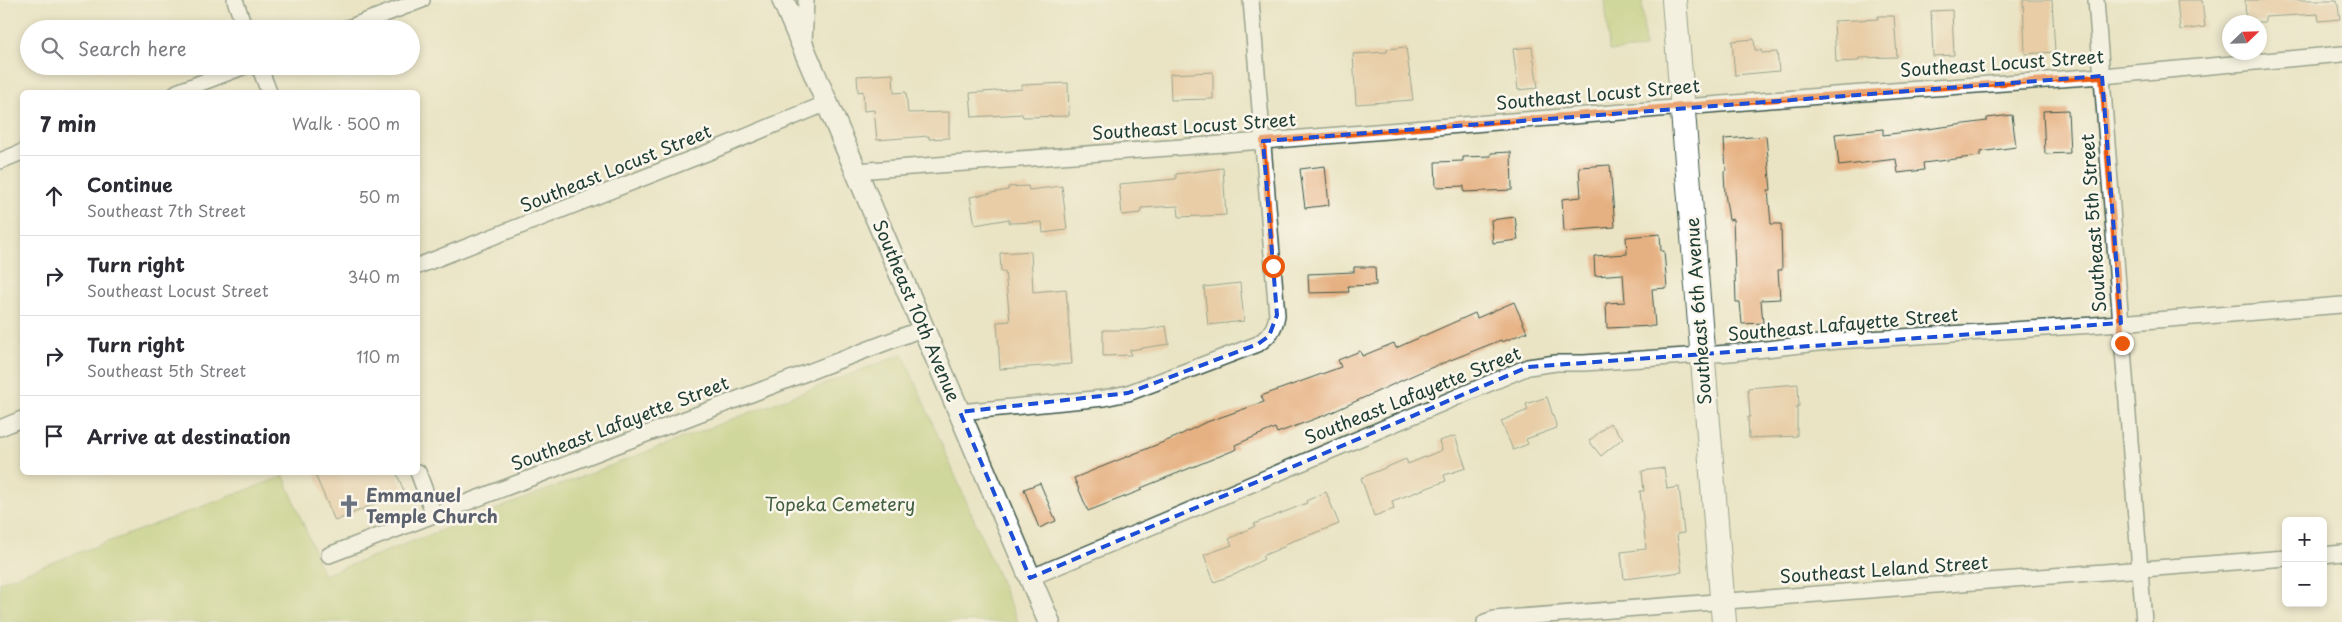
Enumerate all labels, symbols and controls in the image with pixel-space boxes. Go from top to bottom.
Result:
north arrow [2222,15,2267,60]
search box [20,20,420,75]
icon: search [38,34,66,62]
text: Search here [78,34,187,62]
street label: Southeast Locust Street [1899,42,2105,83]
street label: Southeast Locust Street [1495,71,1701,116]
street label: Southeast Locust Street [1091,105,1297,146]
text: 7 min [40,107,96,139]
text: Walk · 500 m [292,111,400,135]
street label: Southeast Locust Street [516,117,715,218]
street label: Southeast 5th Street [2073,133,2112,313]
text: Continue [87,170,173,198]
icon: ahead [40,182,68,210]
text: 50 m [359,184,400,208]
text: Southeast 7th Street [87,198,246,222]
street label: Southeast 10th Avenue [867,215,968,406]
street label: Southeast 6th Avenue [1677,216,1718,406]
text: Turn right [87,250,185,278]
route start [1262,255,1285,278]
icon: right [40,262,68,290]
text: 340 m [348,264,400,288]
text: Southeast Locust Street [87,278,269,302]
street label: Southeast Lafayette Street [1727,300,1959,347]
text: Turn right [87,330,185,358]
route end [2111,332,2134,355]
street label: Southeast Lafayette Street [1300,339,1525,450]
icon: right [40,342,68,370]
text: 110 m [357,344,400,368]
text: Southeast 5th Street [87,358,246,382]
street label: Southeast Lafayette Street [507,369,732,477]
icon: arrive [40,422,68,450]
text: Arrive at destination [87,422,291,450]
place label: Emmanuel Temple Church [366,481,498,529]
park label: Topeka Cemetery [765,490,915,517]
church icon: Emmanuel Temple Church [336,493,362,519]
map controls [2282,517,2327,607]
button: + [2282,517,2327,562]
street label: Southeast Leland Street [1779,548,1989,589]
button: − [2282,562,2327,607]

